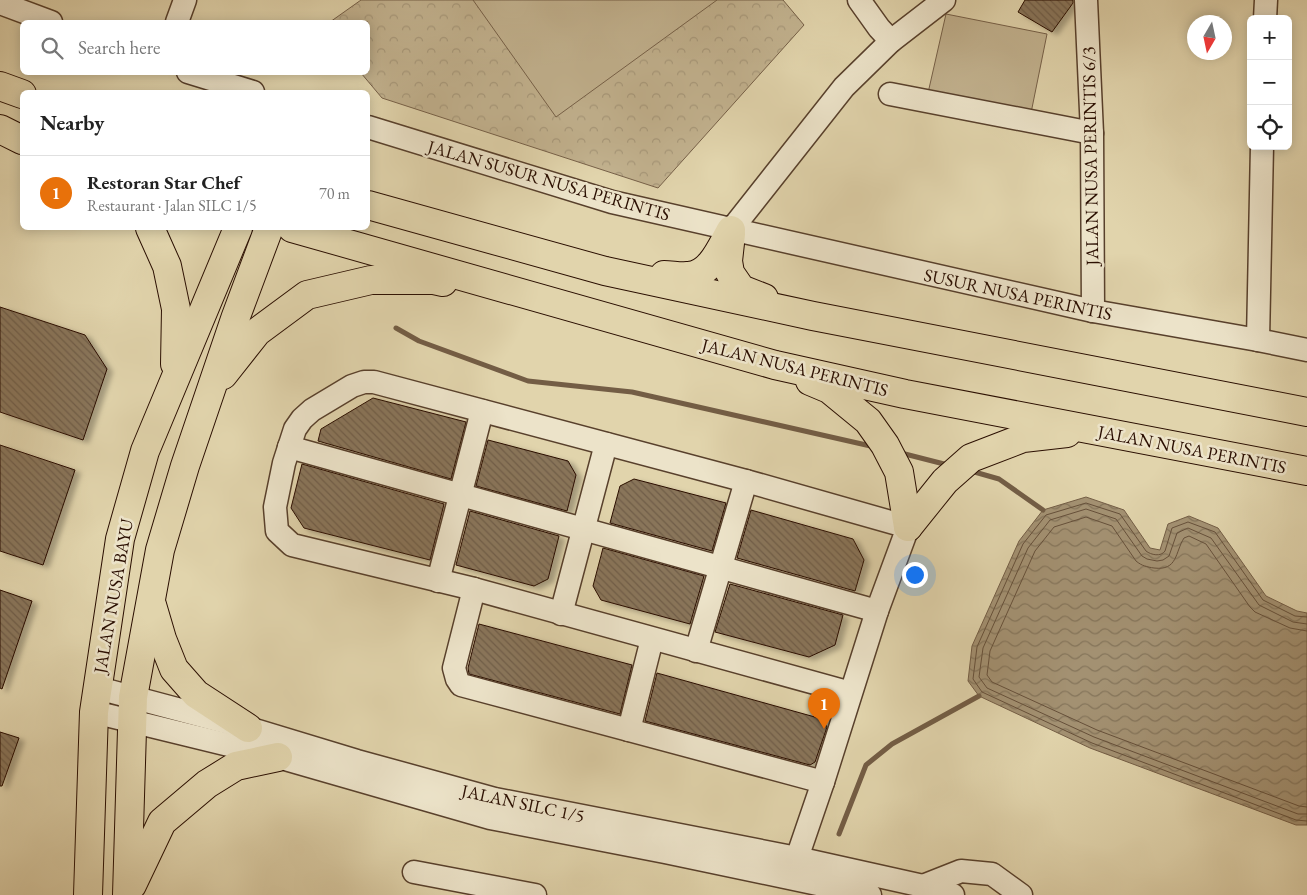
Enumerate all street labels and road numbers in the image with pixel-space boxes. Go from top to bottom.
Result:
street label: JALAN NUSA PERINTIS 6/3 [1077,46,1103,268]
street label: JALAN SUSUR NUSA PERINTIS [423,134,673,226]
street label: SUSUR NUSA PERINTIS [922,263,1114,325]
street label: JALAN NUSA PERINTIS [698,332,891,401]
street label: JALAN NUSA PERINTIS [1094,419,1288,479]
street label: JALAN NUSA BAYU [88,516,138,677]
street label: JALAN SILC 1/5 [457,778,587,827]

